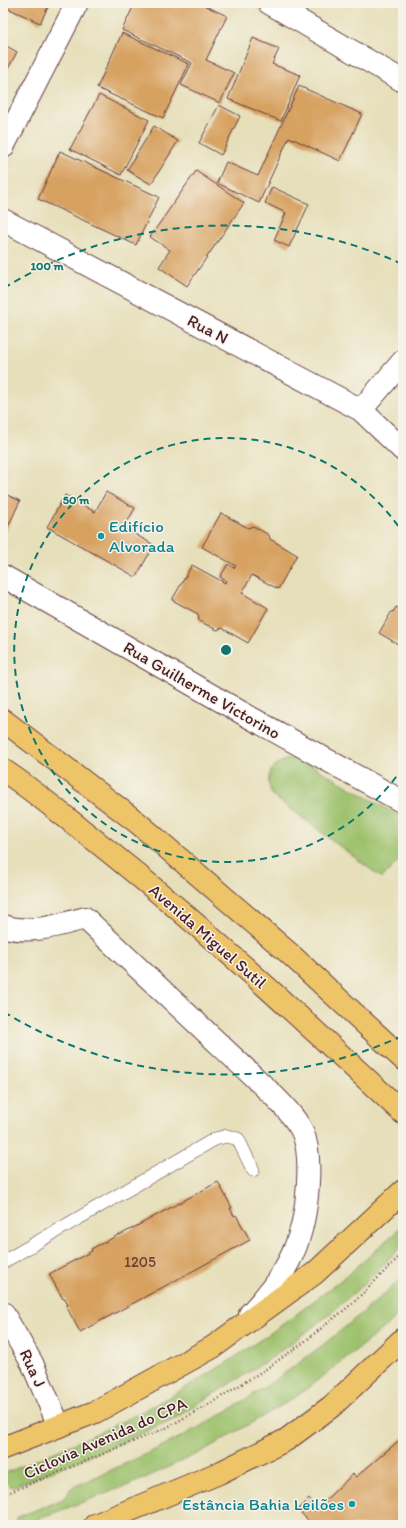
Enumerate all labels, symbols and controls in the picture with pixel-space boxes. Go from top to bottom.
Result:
text: 100 m [30,259,64,273]
street label: Rua N [184,310,232,348]
text: 50 m [63,493,90,507]
place label: Edifício Alvorada [109,516,175,556]
marker: Edifício Alvorada [96,531,106,541]
street label: Rua Guilherme Victorino [120,637,284,743]
centre of rings [219,643,233,657]
street label: Avenida Miguel Sutil [145,880,271,993]
house number: 1205 [124,1253,156,1271]
street label: Rua J [16,1346,50,1390]
street label: Ciclovia Avenida do CPA [20,1393,190,1483]
place label: Estância Bahia Leilões [182,1494,344,1514]
marker: Estância Bahia Leilões [347,1499,357,1509]

